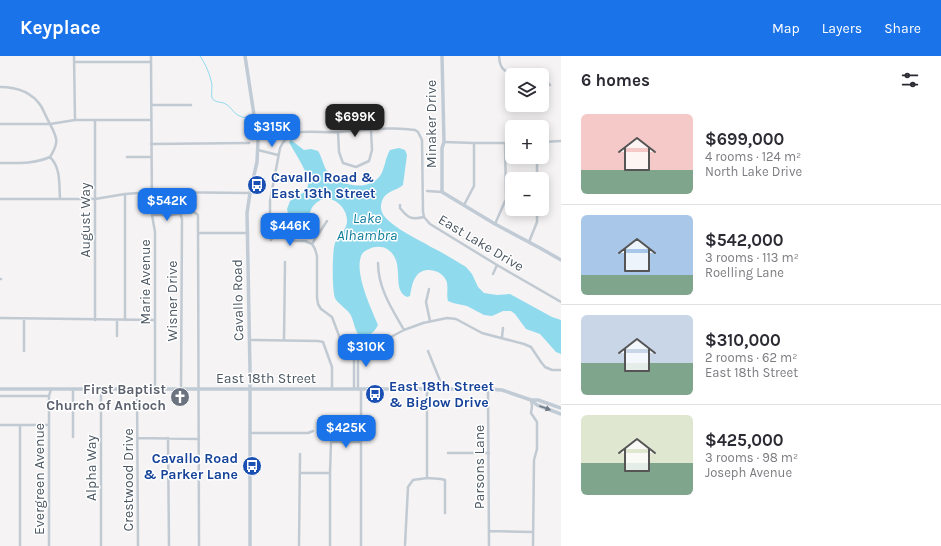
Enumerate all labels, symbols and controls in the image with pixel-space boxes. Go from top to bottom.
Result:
text: Keyplace [20,17,101,39]
text: Map [772,20,800,37]
text: Layers [822,20,862,37]
text: Share [884,20,921,37]
map controls [505,68,549,216]
button: layers [505,68,549,112]
icon: filters [899,69,921,91]
text: 6 homes [581,70,650,90]
street label: Minaker Drive [423,80,440,168]
pin: $699K [327,104,383,138]
text: $699K [334,109,376,124]
pin: $315K [244,114,300,148]
text: $315K [253,119,291,134]
button: + [505,120,549,164]
text: $699,000 [705,129,784,149]
icon: home [613,130,661,178]
text: 4 rooms · 124 m² [705,149,801,164]
text: North Lake Drive [705,164,802,179]
place label: Cavallo Road & East 13th Street [271,169,376,202]
button: − [505,172,549,216]
bus stop icon: Cavallo Road & East 13th Street [246,174,268,196]
street label: August Way [77,182,94,258]
pin: $542K [139,188,195,222]
text: $542K [147,193,187,208]
water label: Lake Alhambra [337,209,397,244]
street label: East Lake Drive [435,211,527,275]
pin: $446K [262,213,318,247]
text: $446K [270,218,310,233]
text: $542,000 [705,230,784,250]
icon: home [613,231,661,279]
street label: Marie Avenue [137,239,154,325]
text: 3 rooms · 113 m² [705,250,799,265]
street label: Cavallo Road [229,259,247,341]
street label: Wisner Drive [164,261,181,341]
text: Roelling Lane [705,265,784,280]
text: $310,000 [705,330,781,350]
icon: home [613,331,661,379]
pin: $310K [338,334,394,368]
text: $310K [347,339,385,354]
text: 2 rooms · 62 m² [705,350,797,365]
text: East 18th Street [705,365,798,380]
street label: East 18th Street [216,370,316,387]
place label: East 18th Street & Biglow Drive [389,378,494,411]
place label: First Baptist Church of Antioch [46,381,166,414]
bus stop icon: East 18th Street & Biglow Drive [364,383,386,405]
church icon: First Baptist Church of Antioch [169,386,191,408]
one-way arrow [540,405,552,411]
pin: $425K [318,415,374,449]
text: $425K [326,420,366,435]
street label: Evergreen Avenue [31,423,48,535]
street label: Parsons Lane [471,425,488,509]
street label: Crestwood Drive [120,428,137,532]
text: $425,000 [705,430,784,450]
icon: home [613,431,661,479]
street label: Alpha Way [83,435,100,501]
place label: Cavallo Road & Parker Lane [143,450,238,483]
text: 3 rooms · 98 m² [705,450,798,465]
bus stop icon: Cavallo Road & Parker Lane [241,455,263,477]
text: Joseph Avenue [705,465,792,480]

